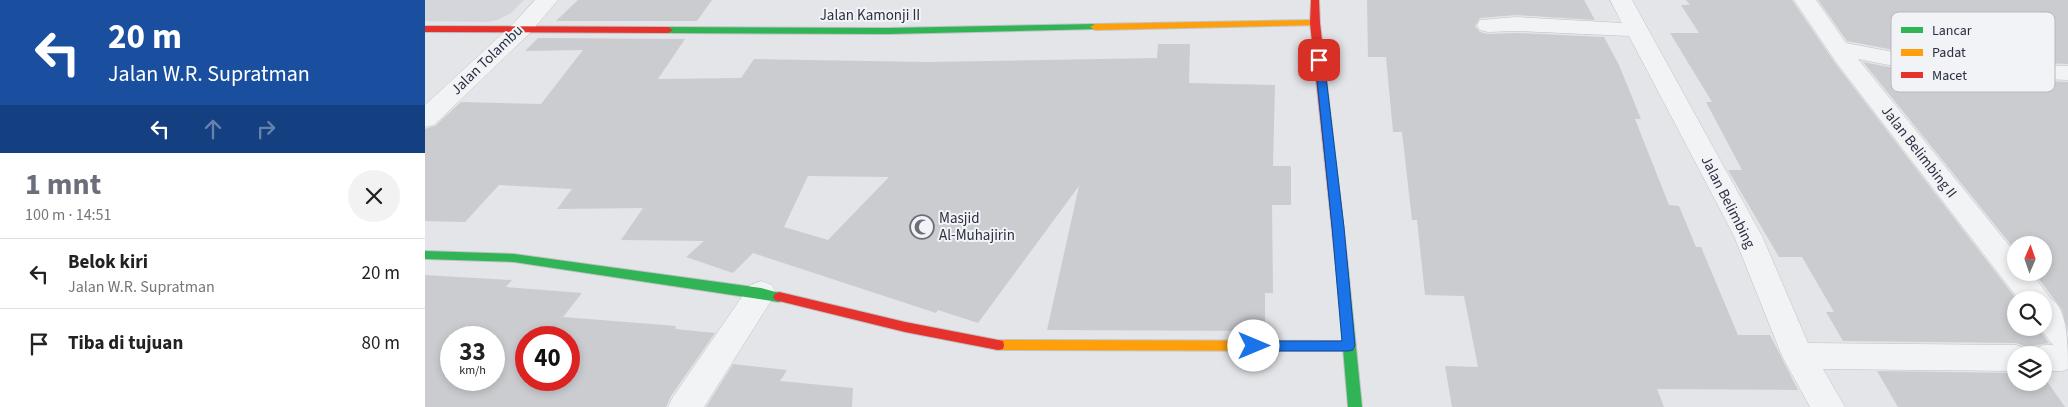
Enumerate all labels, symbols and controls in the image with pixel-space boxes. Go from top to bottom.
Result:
street label: Jalan Kamonji II [820,5,920,26]
text: 20 m [108,12,182,62]
legend [1891,12,2055,92]
icon: left [25,20,90,85]
street label: Jalan Tolambu [446,20,528,100]
text: Lancar [1932,21,1972,41]
pin [1298,39,1340,81]
text: Padat [1932,43,1966,63]
icon: arrive [1305,46,1333,74]
text: Jalan W.R. Supratman [108,58,310,90]
text: Macet [1932,66,1967,86]
street label: Jalan Belimbing II [1876,101,1962,203]
icon: left [146,115,174,143]
icon: ahead [199,115,227,143]
icon: right [252,115,280,143]
street label: Jalan Belimbing [1696,152,1761,252]
text: 1 mnt [25,163,101,206]
button: close [348,170,400,222]
text: 100 m · 14:51 [25,204,112,226]
place label: Masjid Al-Muhajirin [939,208,1015,246]
mosque icon: Masjid Al-Muhajirin [909,214,935,240]
north arrow [2007,236,2053,281]
map controls [2007,236,2052,391]
text: Belok kiri [68,249,148,276]
icon: left [25,260,53,288]
text: 20 m [362,260,400,287]
text: Jalan W.R. Supratman [68,276,215,298]
button: search [2007,291,2052,336]
position arrow [1227,319,1279,371]
speed limit sign: 40 [515,326,580,391]
icon: arrive [25,330,53,358]
text: Tiba di tujuan [68,330,183,357]
text: 80 m [362,330,400,357]
text: 33 [459,334,486,370]
button: layers [2007,346,2052,391]
text: km/h [459,362,486,379]

